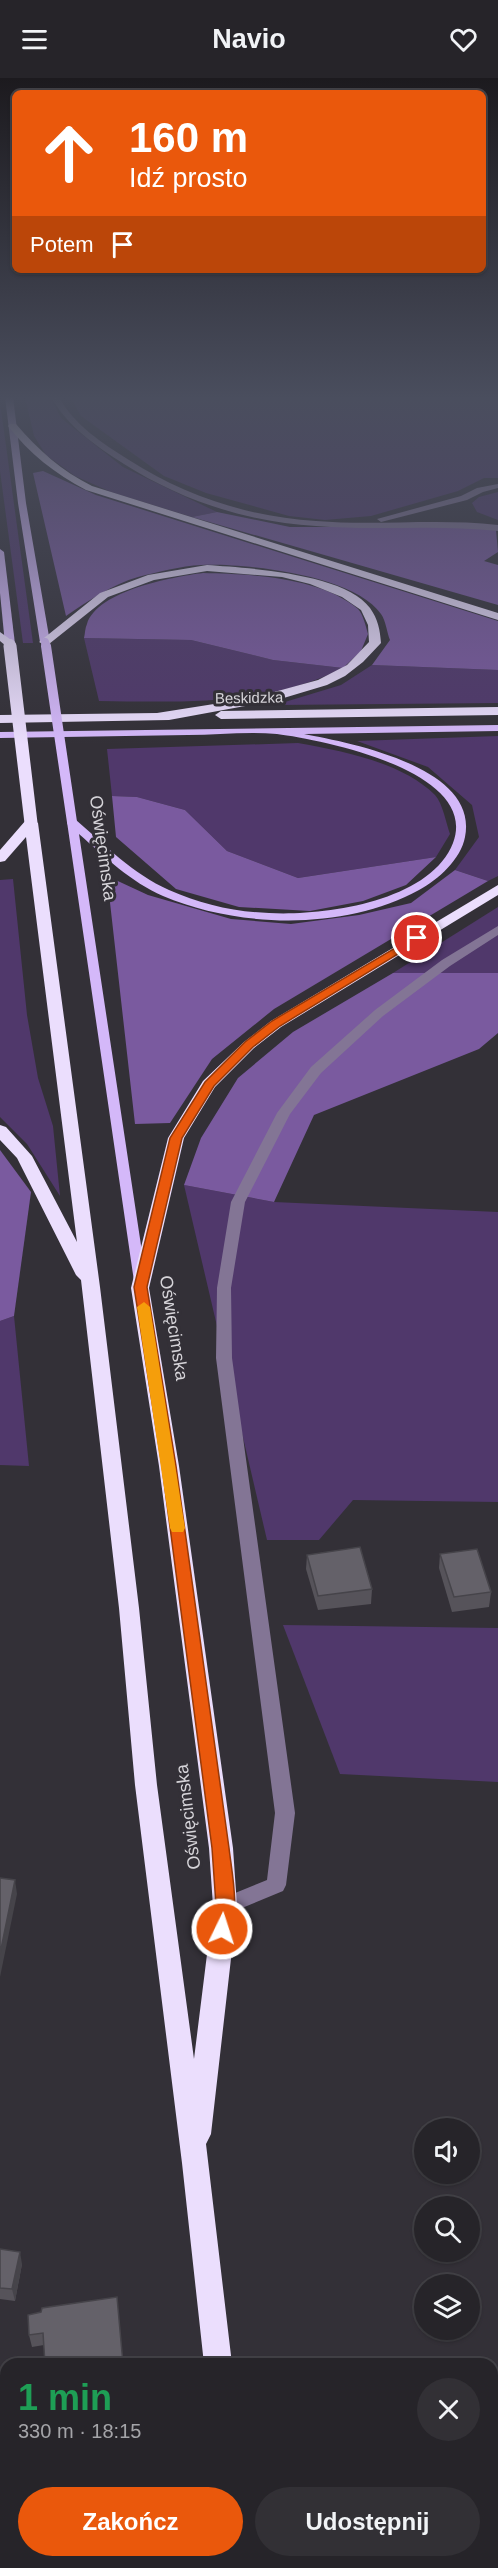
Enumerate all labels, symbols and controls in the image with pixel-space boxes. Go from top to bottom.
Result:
icon: menu [18,23,51,56]
icon: heart [447,23,480,56]
text: Navio [212,24,286,54]
icon: ahead [30,114,108,192]
text: 160 m [129,114,248,161]
text: Idź prosto [129,163,248,193]
icon: arrive [106,228,139,261]
text: Potem [30,232,94,257]
street label: Beskidzka [215,688,284,707]
street label: Oświęcimska [86,794,120,903]
pin [391,912,442,963]
icon: arrive [400,921,433,954]
street label: Oświęcimska [156,1274,192,1383]
street label: Oświęcimska [171,1762,204,1871]
position arrow [190,1897,254,1961]
map controls [414,2118,480,2340]
button: sound [414,2118,480,2184]
button: search [414,2196,480,2262]
button: layers [414,2274,480,2340]
text: 1 min [18,2377,112,2418]
button: close [417,2378,480,2441]
text: 330 m · 18:15 [18,2420,141,2442]
button: Zakończ [18,2487,243,2556]
button: Udostępnij [255,2487,480,2556]

